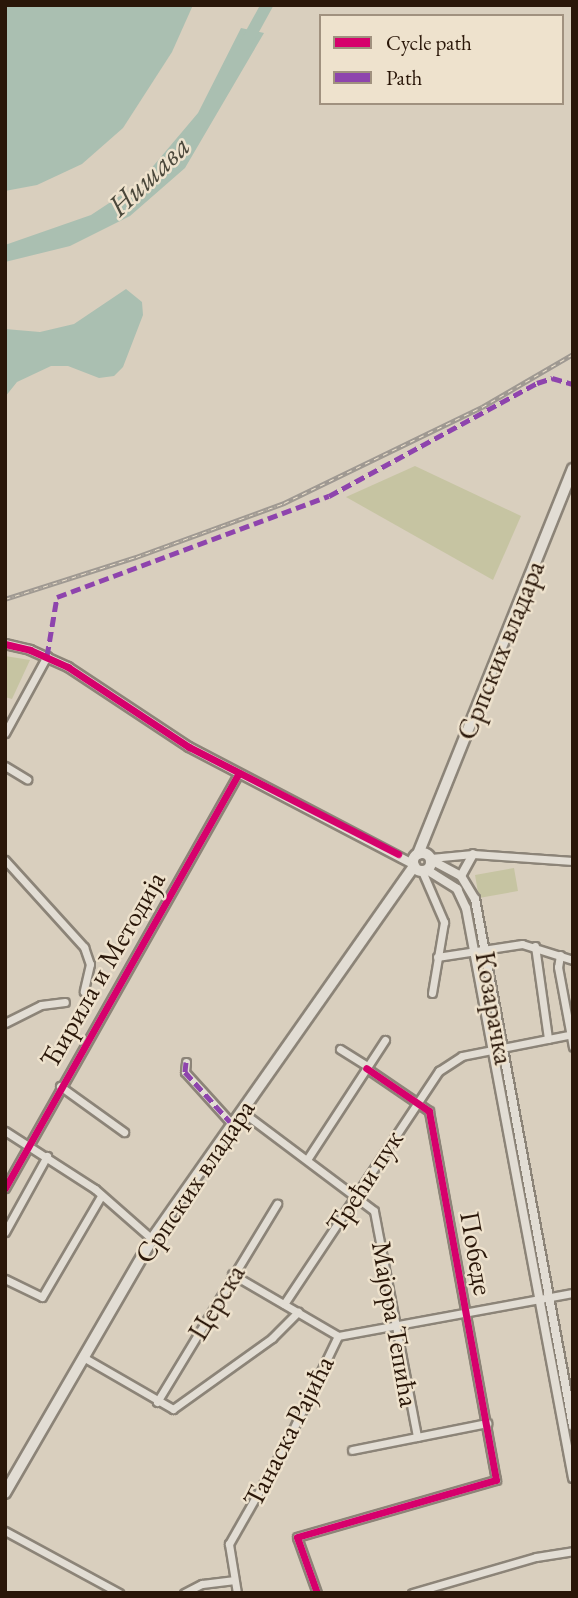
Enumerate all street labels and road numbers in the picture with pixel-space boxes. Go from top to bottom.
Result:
street label: Српских владара [449,555,551,745]
street label: Ћирила и Методија [32,865,172,1073]
street label: Козарачка [469,949,521,1067]
street label: Српских владара [127,1093,261,1269]
street label: Трећи пук [318,1123,410,1239]
street label: Победе [453,1208,501,1298]
street label: Мајора Тепића [365,1238,427,1410]
street label: Церска [180,1258,252,1346]
street label: Танаска Рајића [236,1350,340,1512]

